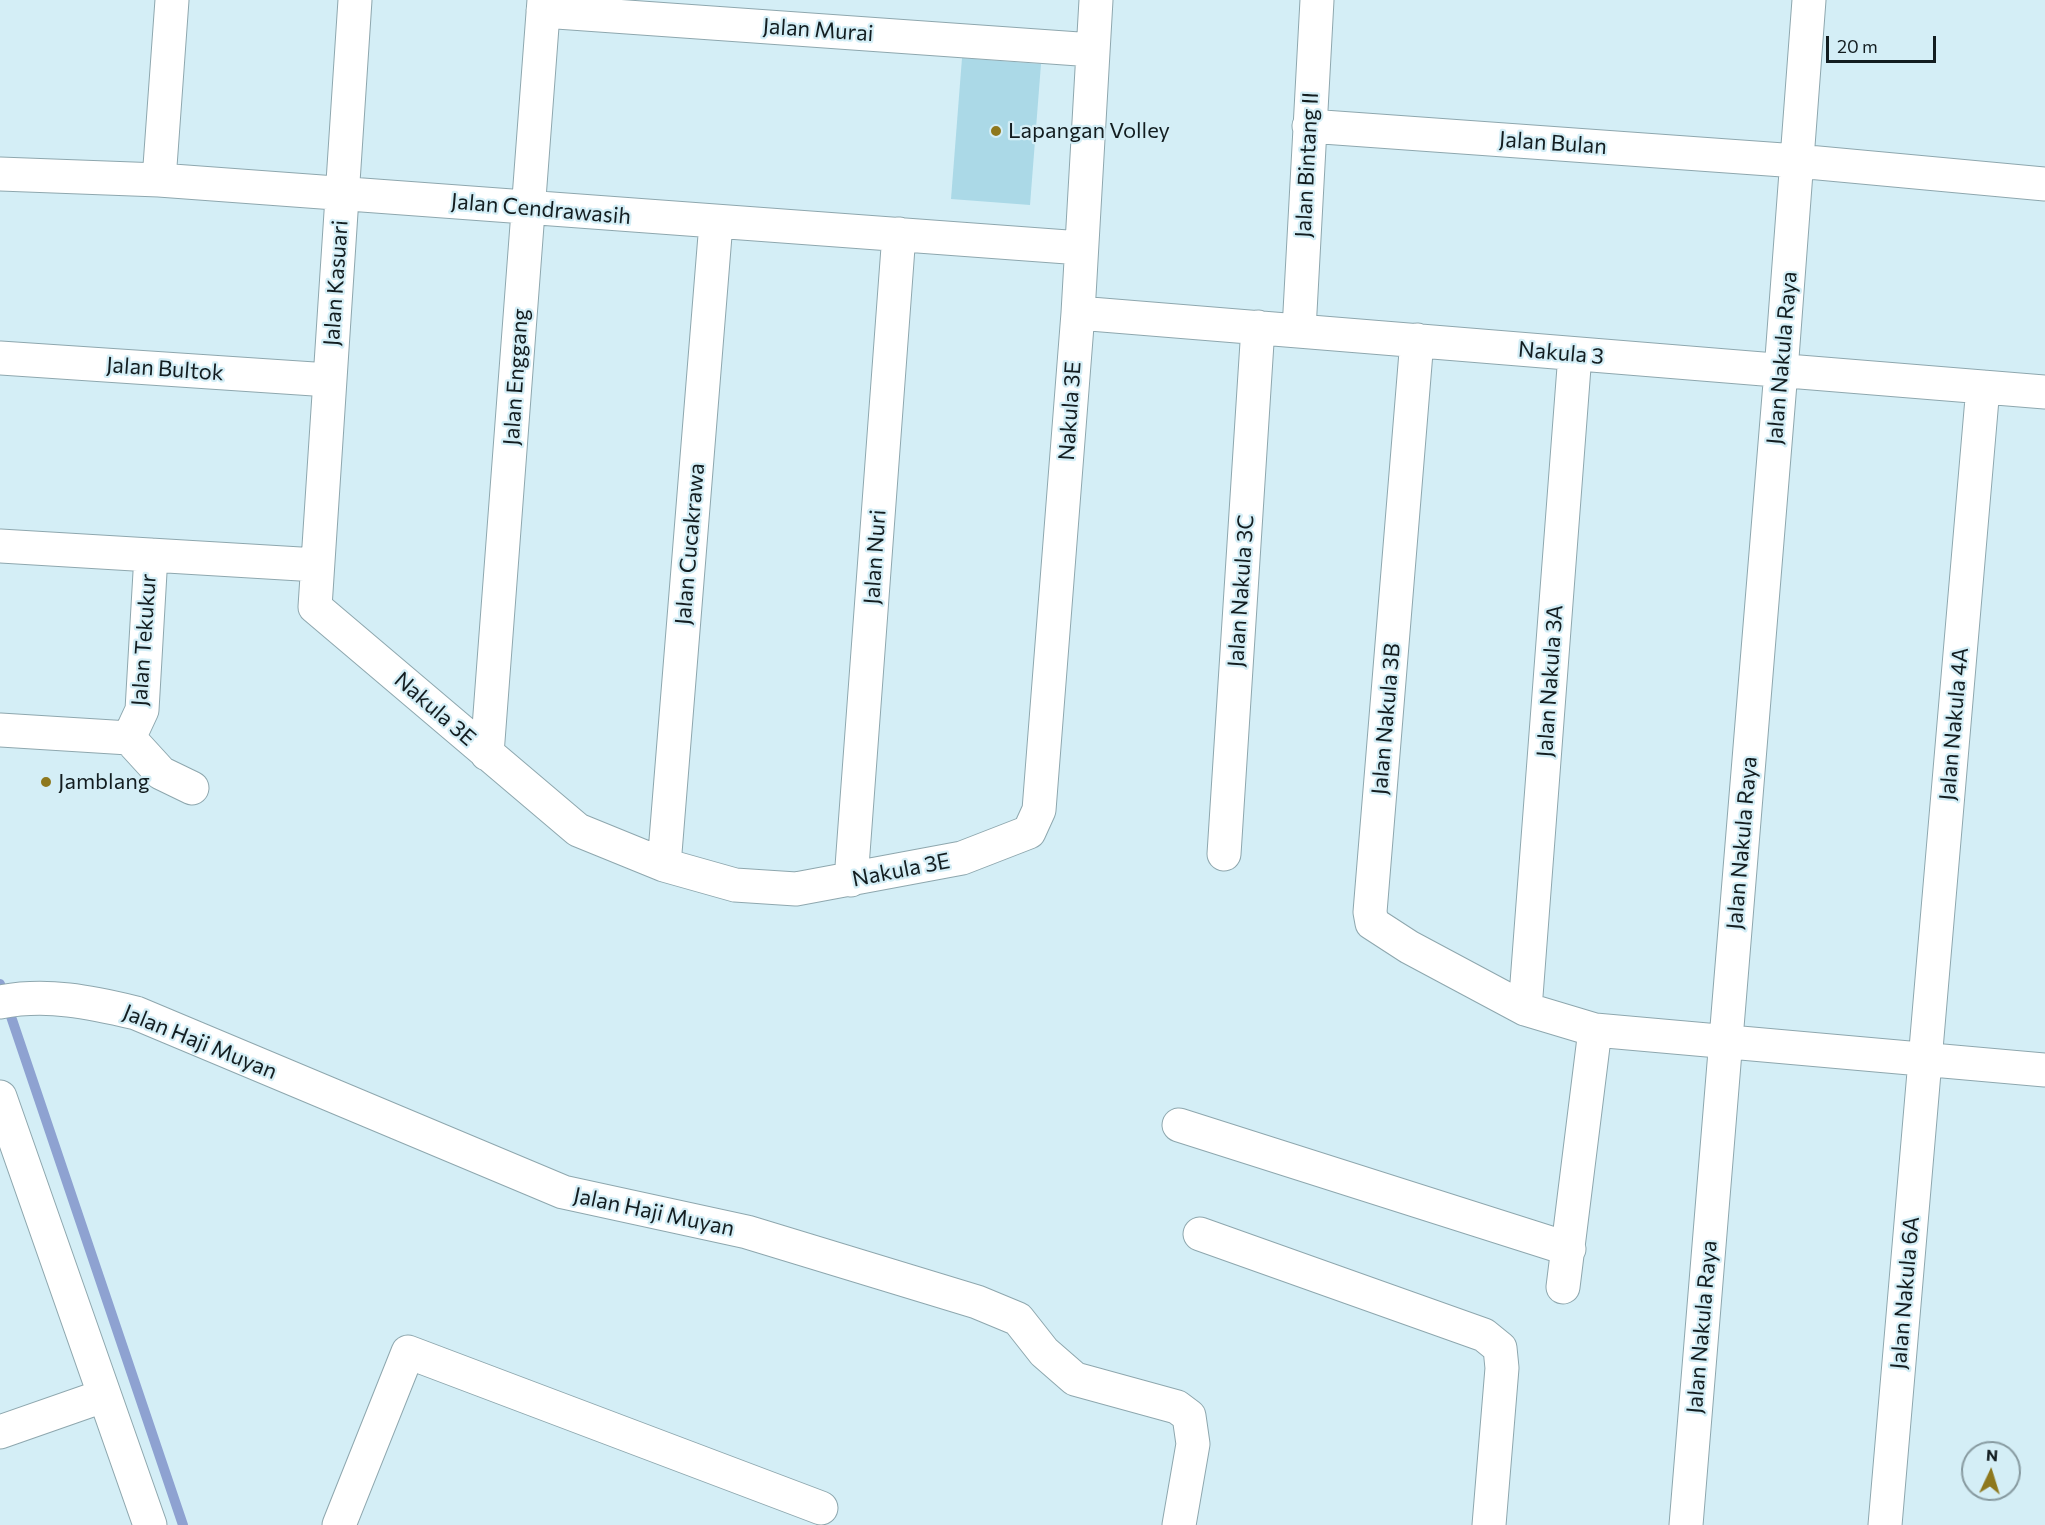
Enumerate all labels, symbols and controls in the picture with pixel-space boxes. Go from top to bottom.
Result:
street label: Jalan Murai [762,13,874,47]
scale bar [1829,24,1938,62]
text: 20 m [1837,35,1878,57]
street label: Jalan Bintang II [1290,91,1324,239]
place label: Lapangan Volley [1008,118,1170,144]
marker: Lapangan Volley [989,124,1003,138]
street label: Jalan Bulan [1498,126,1608,160]
street label: Jalan Cendrawasih [450,188,632,230]
street label: Jalan Kasuari [318,219,354,347]
street label: Jalan Nakula Raya [1761,270,1803,446]
street label: Jalan Enggang [498,308,534,446]
street label: Nakula 3 [1517,336,1605,370]
street label: Jalan Bultok [105,352,225,386]
street label: Nakula 3E [1053,361,1087,461]
street label: Jalan Cucakrawa [670,462,710,626]
street label: Jalan Nuri [859,509,891,605]
street label: Jalan Nakula 3C [1222,514,1260,668]
street label: Jalan Tekukur [126,573,162,707]
street label: Jalan Nakula 3A [1532,604,1568,758]
street label: Jalan Nakula 3B [1366,642,1406,796]
street label: Jalan Nakula 4A [1934,646,1974,802]
street label: Nakula 3E [389,666,481,752]
street label: Jalan Nakula Raya [1721,755,1763,931]
place label: Jamblang [58,769,150,795]
marker: Jamblang [39,775,53,789]
street label: Nakula 3E [850,848,952,892]
street label: Jalan Haji Muyan [119,999,281,1085]
street label: Jalan Haji Muyan [571,1182,737,1242]
street label: Jalan Nakula 6A [1885,1215,1925,1371]
street label: Jalan Nakula Raya [1681,1239,1723,1415]
north arrow [1961,1441,2021,1501]
text: N [1986,1445,1999,1464]

